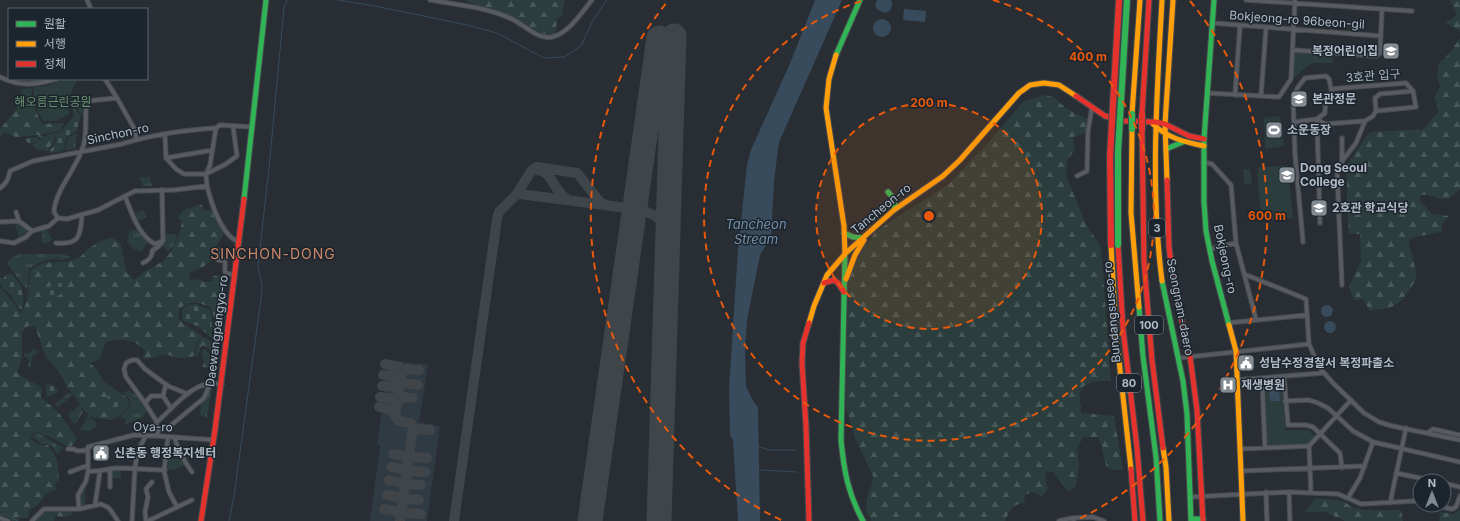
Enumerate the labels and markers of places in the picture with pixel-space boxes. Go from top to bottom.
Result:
school or university icon: 복정어린이집 [1381,41,1401,61]
place label: 복정어린이집 [1312,43,1378,58]
school or university icon: 본관정문 [1289,89,1309,109]
place label: 본관정문 [1312,91,1356,106]
sports icon: 소운동장 [1264,120,1284,140]
place label: 소운동장 [1287,122,1331,137]
place label: Dong Seoul College [1300,160,1367,189]
school or university icon: Dong Seoul College [1277,165,1297,185]
school or university icon: 2호관 학교식당 [1309,198,1329,218]
place label: 2호관 학교식당 [1332,200,1409,215]
centre of rings [922,209,936,223]
public building icon: 성남수정경찰서 복정파출소 [1236,353,1256,373]
place label: 성남수정경찰서 복정파출소 [1259,355,1394,370]
hospital icon: 재생병원 [1218,375,1238,395]
place label: 재생병원 [1241,377,1285,392]
public building icon: 신촌동 행정복지센터 [91,443,111,463]
place label: 신촌동 행정복지센터 [114,445,216,460]

